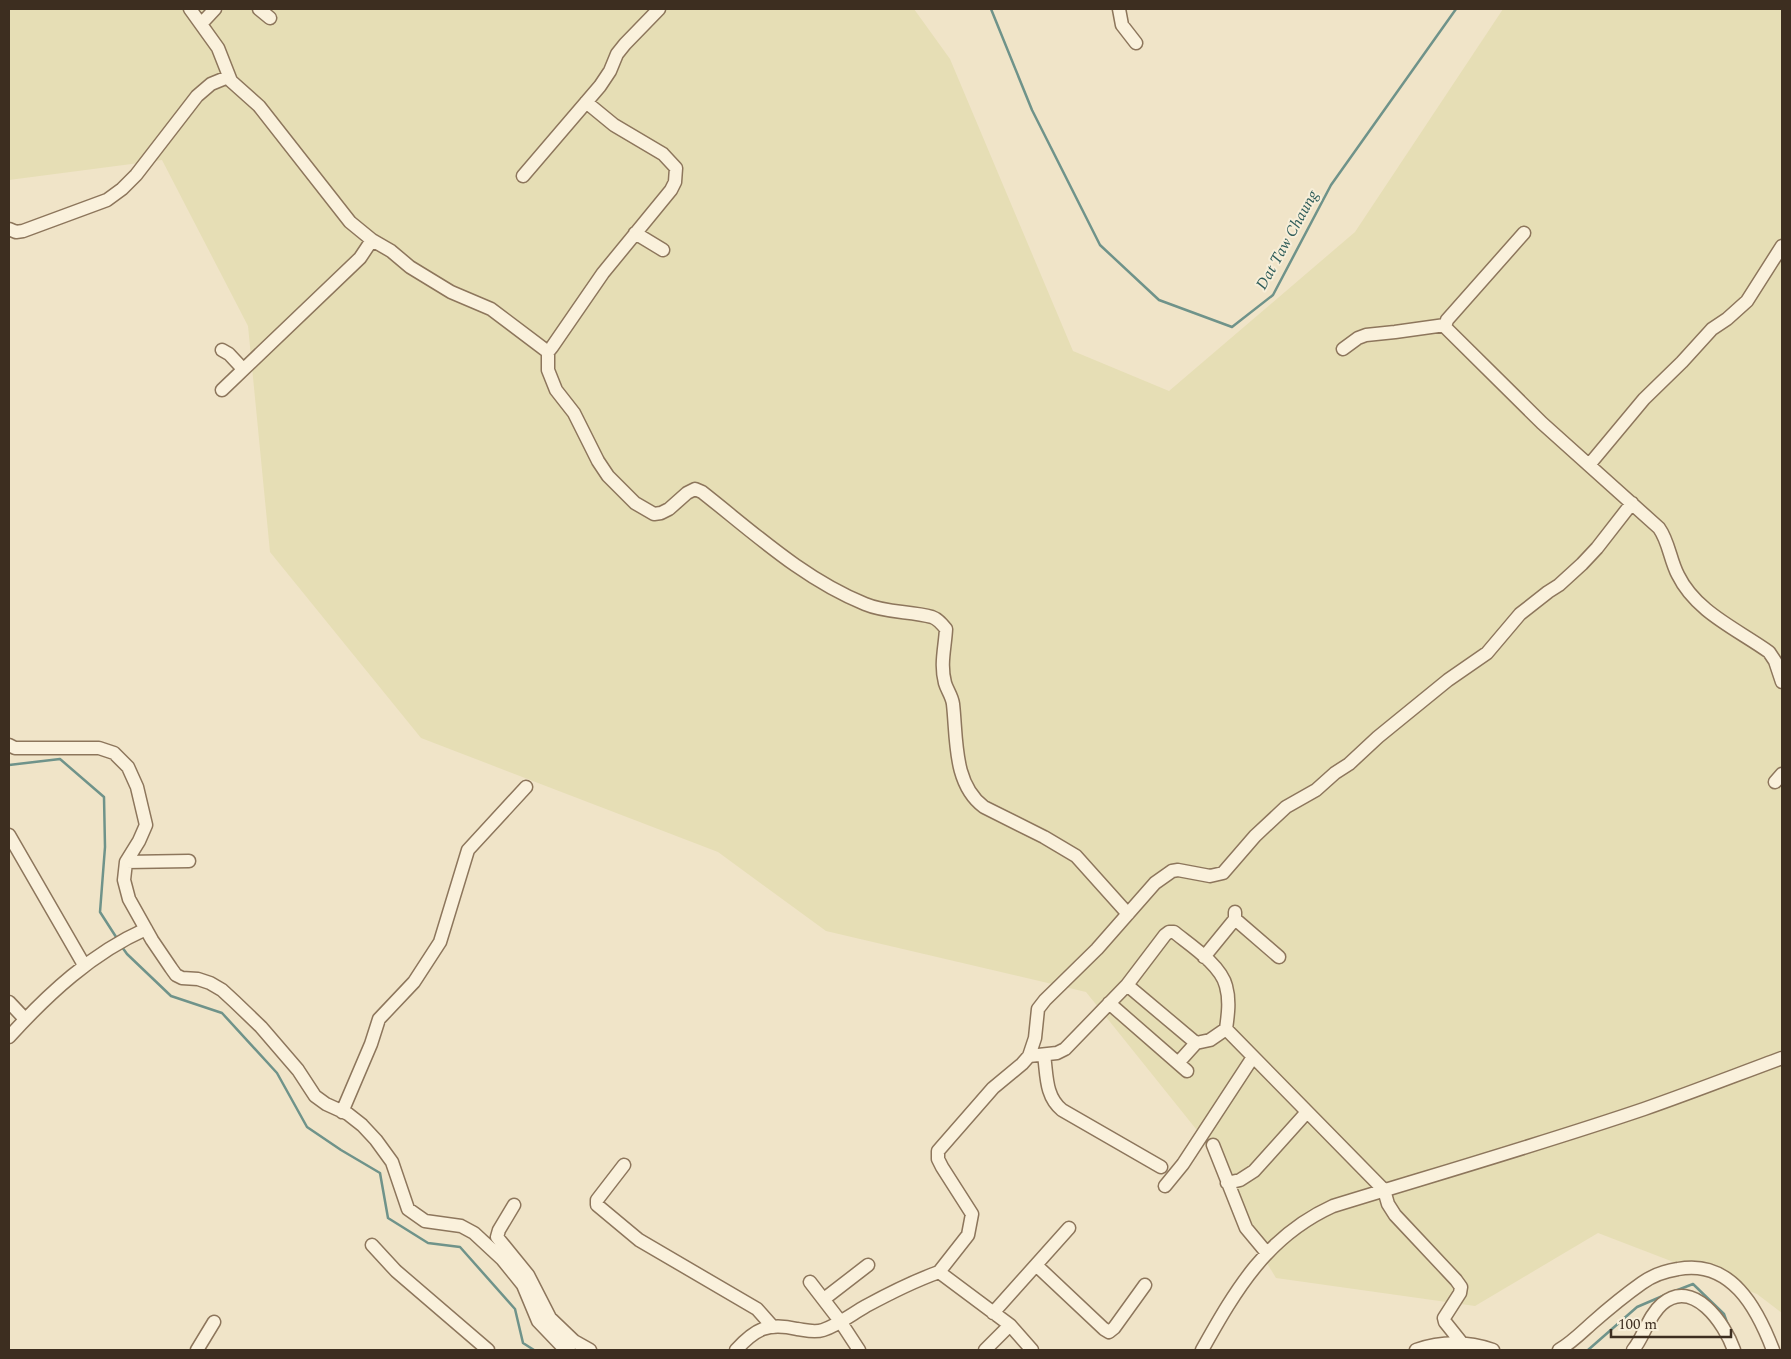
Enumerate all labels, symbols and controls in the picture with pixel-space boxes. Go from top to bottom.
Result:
water label: Dat Taw Chaung [1250,185,1325,294]
scale bar [1611,1306,1731,1338]
text: 100 m [1618,1313,1657,1336]

